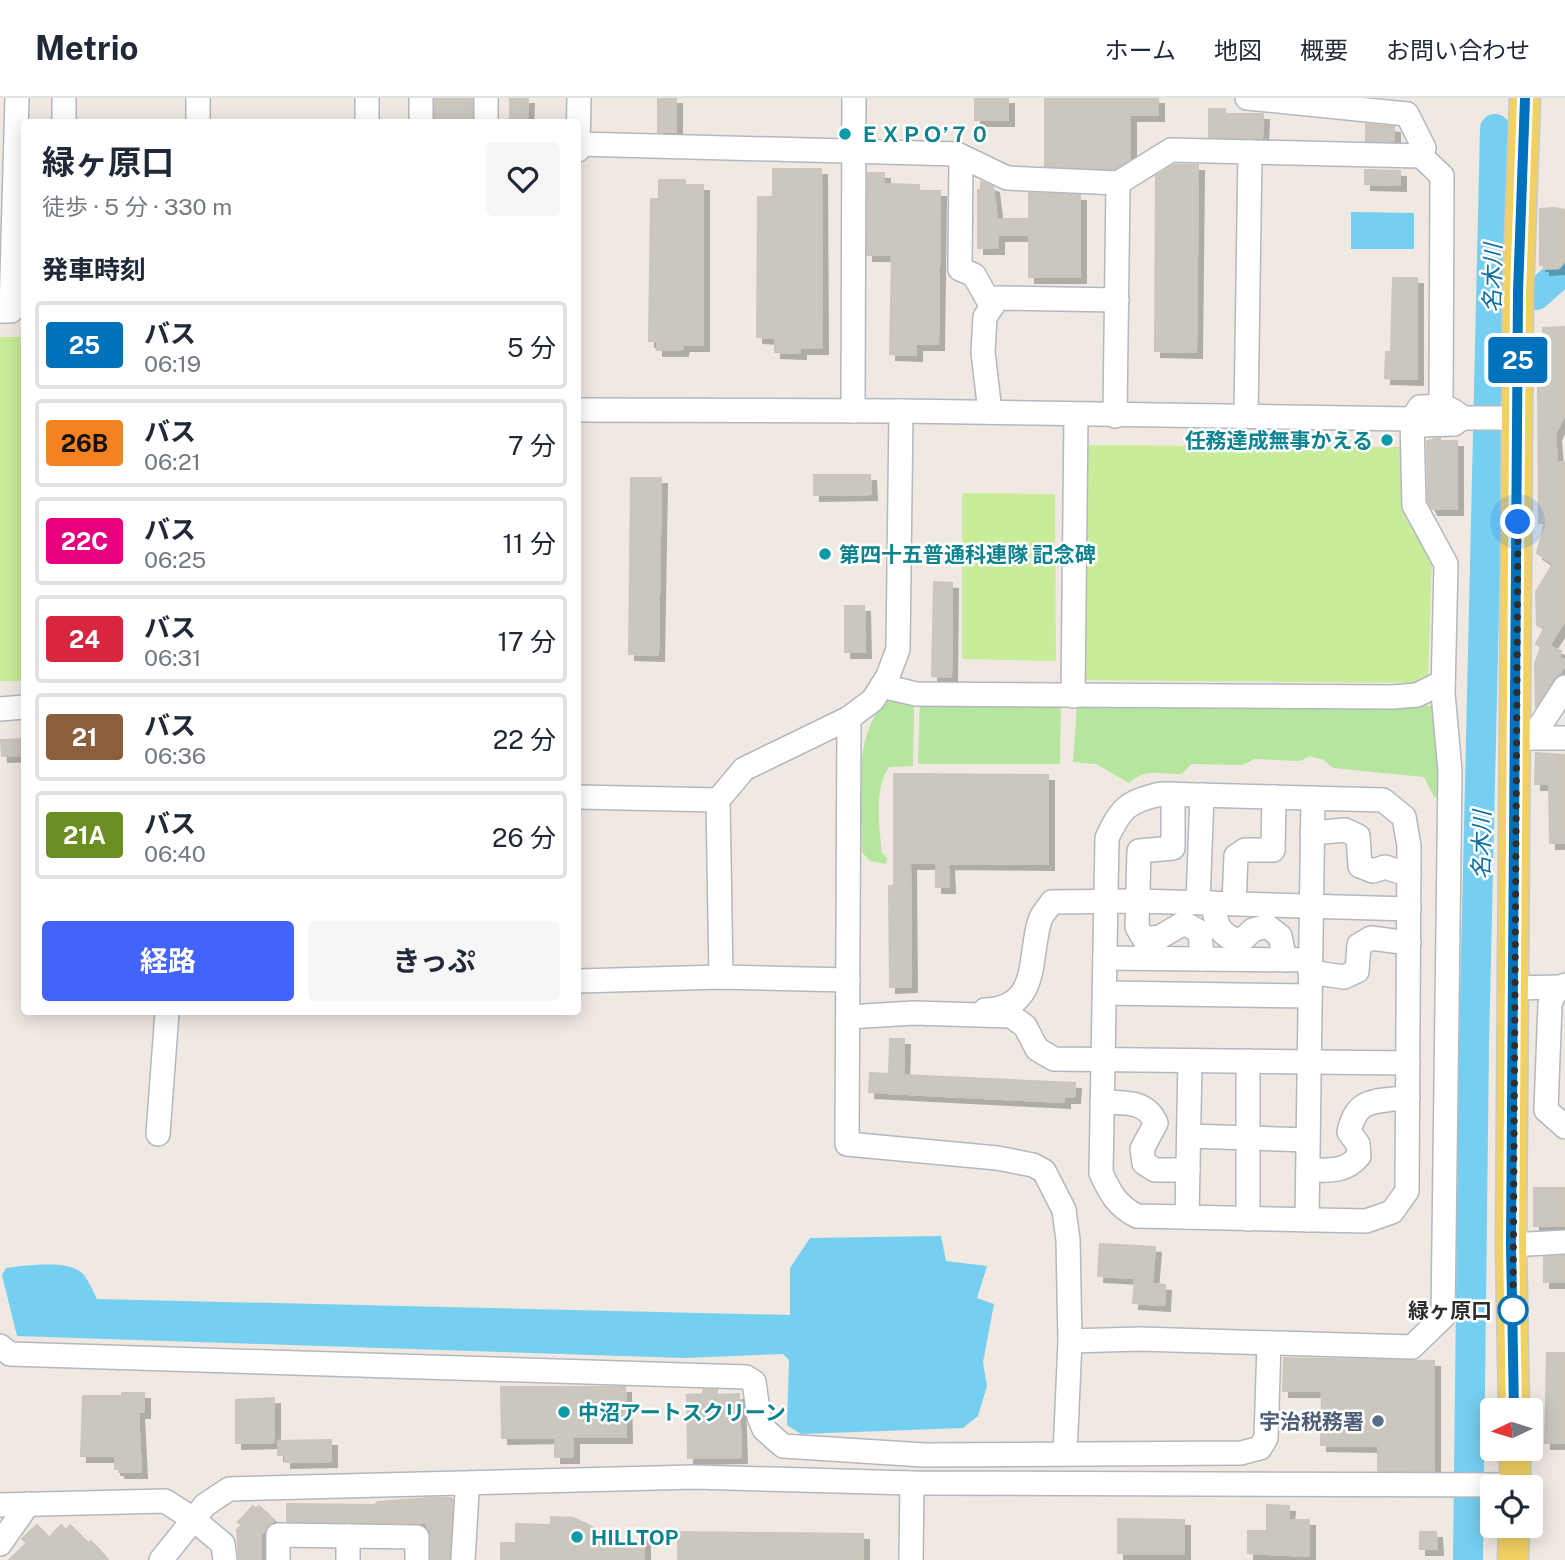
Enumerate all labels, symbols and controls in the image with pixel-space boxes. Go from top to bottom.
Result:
text: Metrio [35,29,138,67]
text: ホーム [1105,36,1176,64]
text: 地図 [1214,36,1262,64]
text: 概要 [1300,36,1348,64]
text: お問い合わせ [1386,36,1530,64]
place label: ＥＸＰＯ’７０ [859,122,991,147]
marker: ＥＸＰＯ’７０ [837,126,853,142]
button: heart [486,142,560,216]
text: 緑ヶ原口 [42,143,174,181]
text: 徒歩 · 5 分 · 330 m [42,193,232,220]
water label: 名木川 [1478,240,1506,313]
text: 発車時刻 [42,254,146,285]
text: バス [144,318,196,349]
text: 25 [69,331,100,359]
text: 5 分 [507,332,556,363]
line badge: 25 [1486,337,1550,383]
text: 25 [1502,346,1534,374]
text: 06:19 [144,350,201,377]
text: バス [144,416,196,447]
place label: 任務達成無事かえる [1185,428,1373,453]
text: 26B [61,429,108,457]
text: 7 分 [508,430,556,461]
marker: 任務達成無事かえる [1379,432,1395,448]
text: 06:21 [144,448,201,475]
your location [1500,504,1535,539]
text: バス [144,514,196,545]
text: 22C [61,527,108,555]
text: 11 分 [503,528,556,559]
place label: 第四十五普通科連隊 記念碑 [839,542,1096,567]
text: 06:25 [144,546,206,573]
marker: 第四十五普通科連隊 記念碑 [817,546,833,562]
text: バス [144,612,196,643]
text: 24 [69,625,100,653]
text: 17 分 [497,626,556,657]
text: 06:31 [144,644,201,671]
text: バス [144,710,196,741]
text: 21 [72,723,97,751]
text: 22 分 [493,724,556,755]
text: 06:36 [144,742,206,769]
water label: 名木川 [1467,807,1495,880]
text: バス [144,808,196,839]
text: 21A [63,821,106,849]
text: 26 分 [492,822,556,853]
text: 06:40 [144,840,206,867]
button: 経路 [42,921,294,1001]
button: きっぷ [308,921,560,1001]
marker: 緑ヶ原口 [1498,1295,1528,1325]
place label: 緑ヶ原口 [1408,1298,1492,1323]
north arrow [1480,1398,1544,1461]
map controls [1480,1398,1543,1538]
place label: 中沼アートスクリーン [578,1400,786,1425]
marker: 中沼アートスクリーン [556,1404,572,1420]
place label: 宇治税務署 [1259,1409,1364,1434]
marker: 宇治税務署 [1370,1413,1386,1429]
button: locate [1480,1475,1543,1538]
place label: HILLTOP [591,1525,679,1550]
marker: HILLTOP [569,1529,585,1545]

